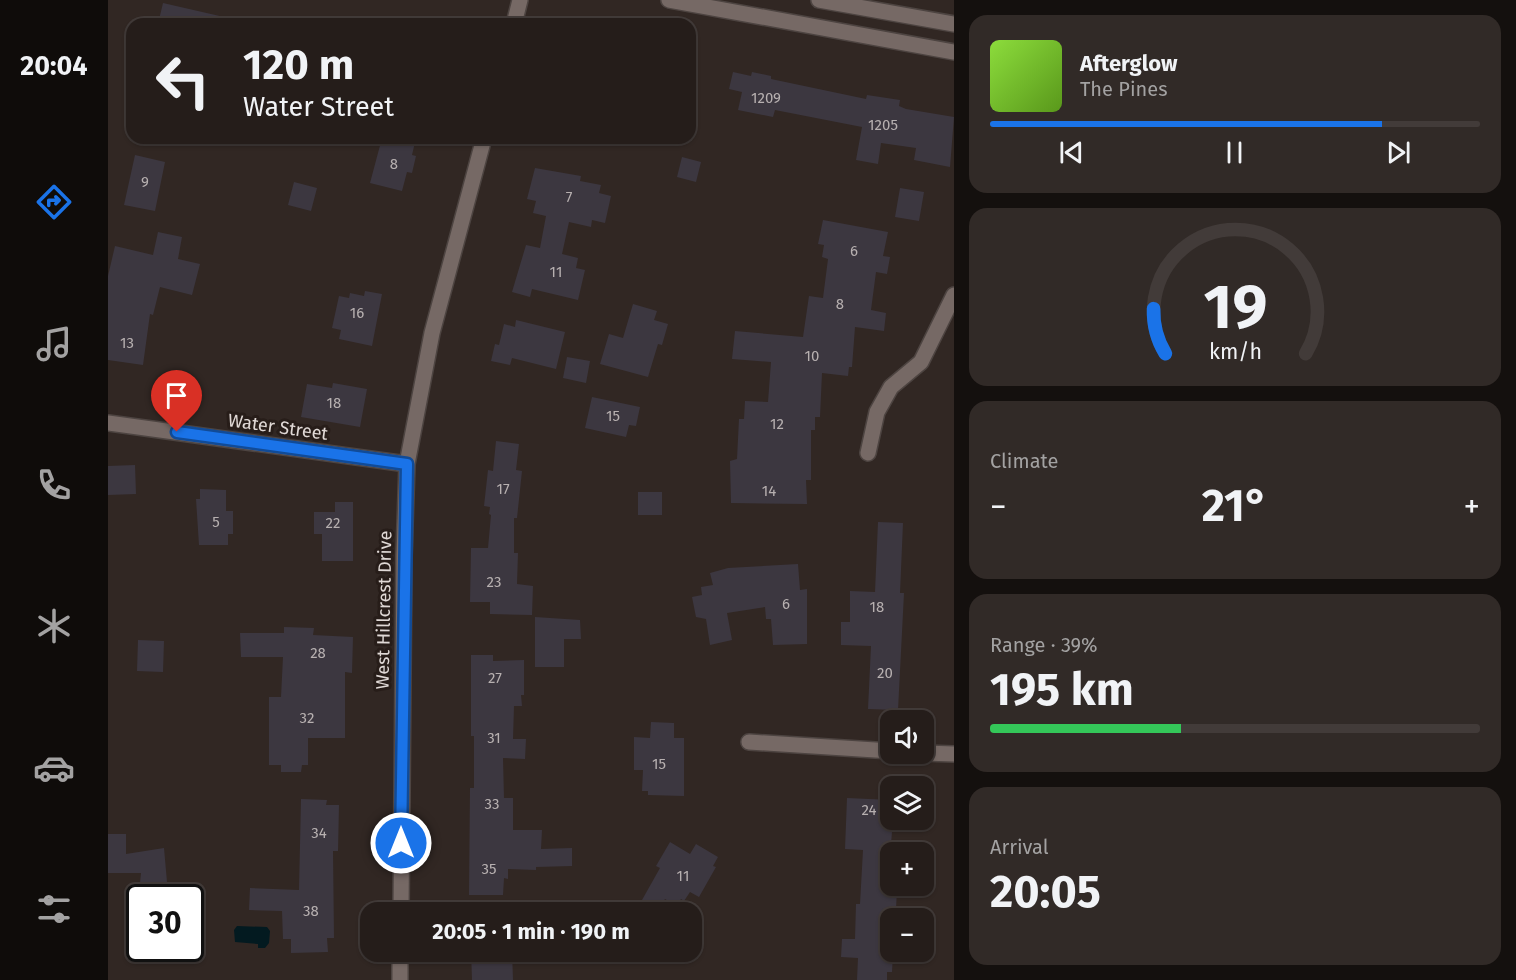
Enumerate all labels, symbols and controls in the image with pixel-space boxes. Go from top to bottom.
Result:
text: 120 m [243,40,354,90]
icon: left [144,42,222,120]
text: 20:04 [20,50,88,82]
text: Afterglow [1080,50,1177,77]
text: The Pines [1080,77,1167,101]
house number: 1209 [751,89,781,107]
text: Water Street [243,91,394,123]
house number: 1205 [868,116,898,134]
icon: previous [1055,136,1088,169]
icon: pause [1218,136,1251,169]
icon: next [1382,136,1415,169]
house number: 8 [390,155,398,173]
house number: 9 [141,173,149,191]
icon: directions [33,181,75,223]
house number: 7 [566,188,573,206]
house number: 6 [850,242,858,260]
house number: 11 [550,263,562,281]
text: 19 [1203,270,1267,345]
house number: 8 [836,295,844,313]
house number: 16 [350,304,364,322]
icon: music [33,323,75,365]
house number: 13 [120,334,134,352]
text: km/h [1208,339,1262,365]
house number: 10 [805,347,819,365]
pin [151,370,202,432]
icon: arrive [160,379,193,412]
house number: 18 [327,394,341,412]
house number: 15 [606,407,620,425]
street label: Water Street [227,409,330,445]
house number: 12 [770,415,784,433]
text: Climate [990,449,1058,473]
icon: phone [33,464,75,506]
text: 21° [1202,479,1268,533]
house number: 17 [496,480,510,498]
house number: 14 [762,482,776,500]
text: − [990,487,1007,527]
text: + [1464,487,1480,527]
house number: 5 [212,513,220,531]
house number: 22 [326,514,340,532]
street label: West Hillcrest Drive [372,530,396,690]
house number: 23 [487,573,501,591]
house number: 6 [782,595,790,613]
house number: 18 [870,598,884,616]
icon: climate [33,605,75,647]
text: Range · 39% [990,633,1098,657]
house number: 28 [310,644,326,662]
text: 195 km [990,663,1134,717]
house number: 20 [877,664,893,682]
house number: 27 [488,669,502,687]
house number: 32 [300,709,314,727]
map controls [880,710,934,962]
button: sound [880,710,934,764]
house number: 31 [487,729,501,747]
icon: car [33,747,75,789]
house number: 15 [652,755,666,773]
button: layers [880,776,934,830]
house number: 33 [485,795,499,813]
house number: 24 [861,801,877,819]
position arrow [369,811,433,875]
house number: 34 [311,824,327,842]
text: Arrival [990,835,1049,859]
button: + [880,842,934,896]
house number: 35 [481,860,497,878]
text: 20:05 [990,865,1101,919]
house number: 11 [677,867,689,885]
speed limit sign: 30 [126,884,204,962]
icon: filters [33,888,75,930]
house number: 38 [303,902,319,920]
button: − [880,908,934,962]
text: 20:05 · 1 min · 190 m [432,918,630,945]

